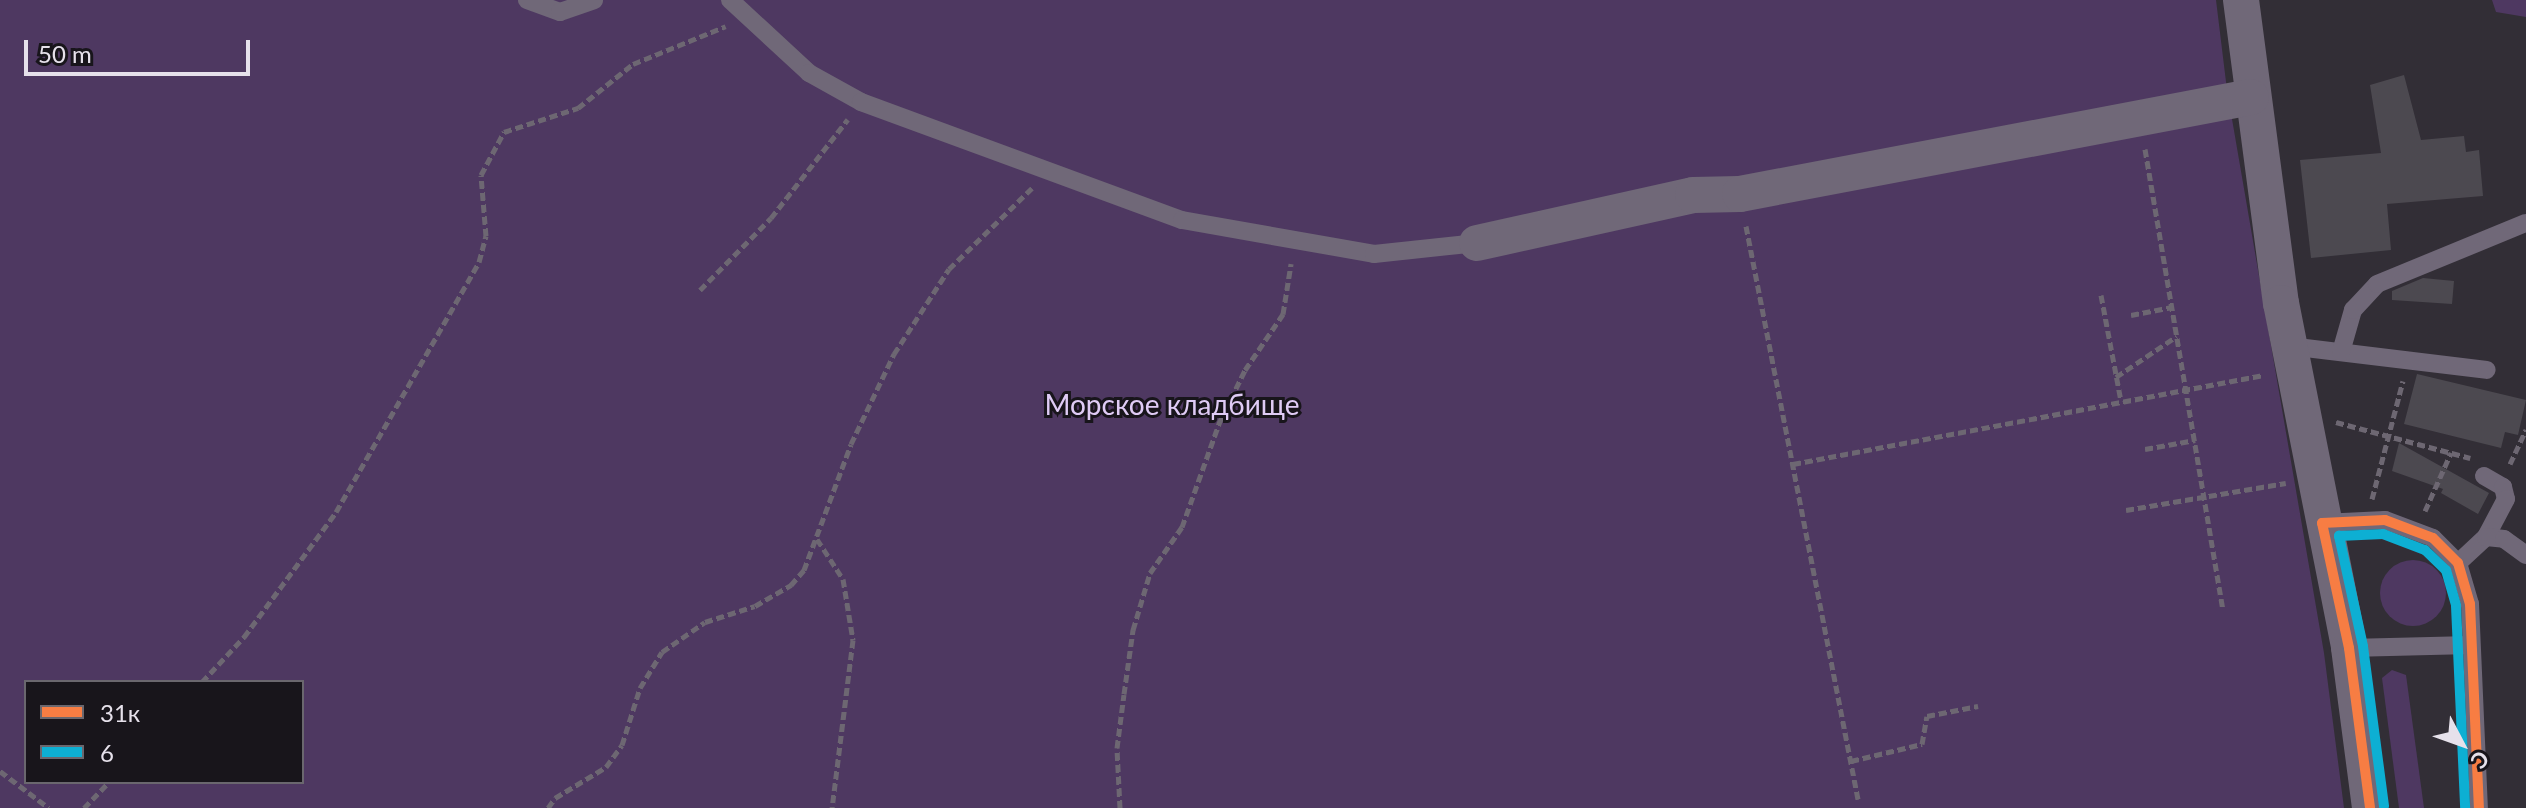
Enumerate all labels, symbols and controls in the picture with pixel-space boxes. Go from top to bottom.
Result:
scale bar [28,24,254,74]
text: 50 m [38,39,92,68]
park label: Морское кладбище [1044,387,1300,421]
legend [24,680,304,784]
text: 31к [100,698,140,727]
north arrow [2422,704,2502,784]
text: 6 [100,738,114,767]
text: С [2466,746,2495,774]

